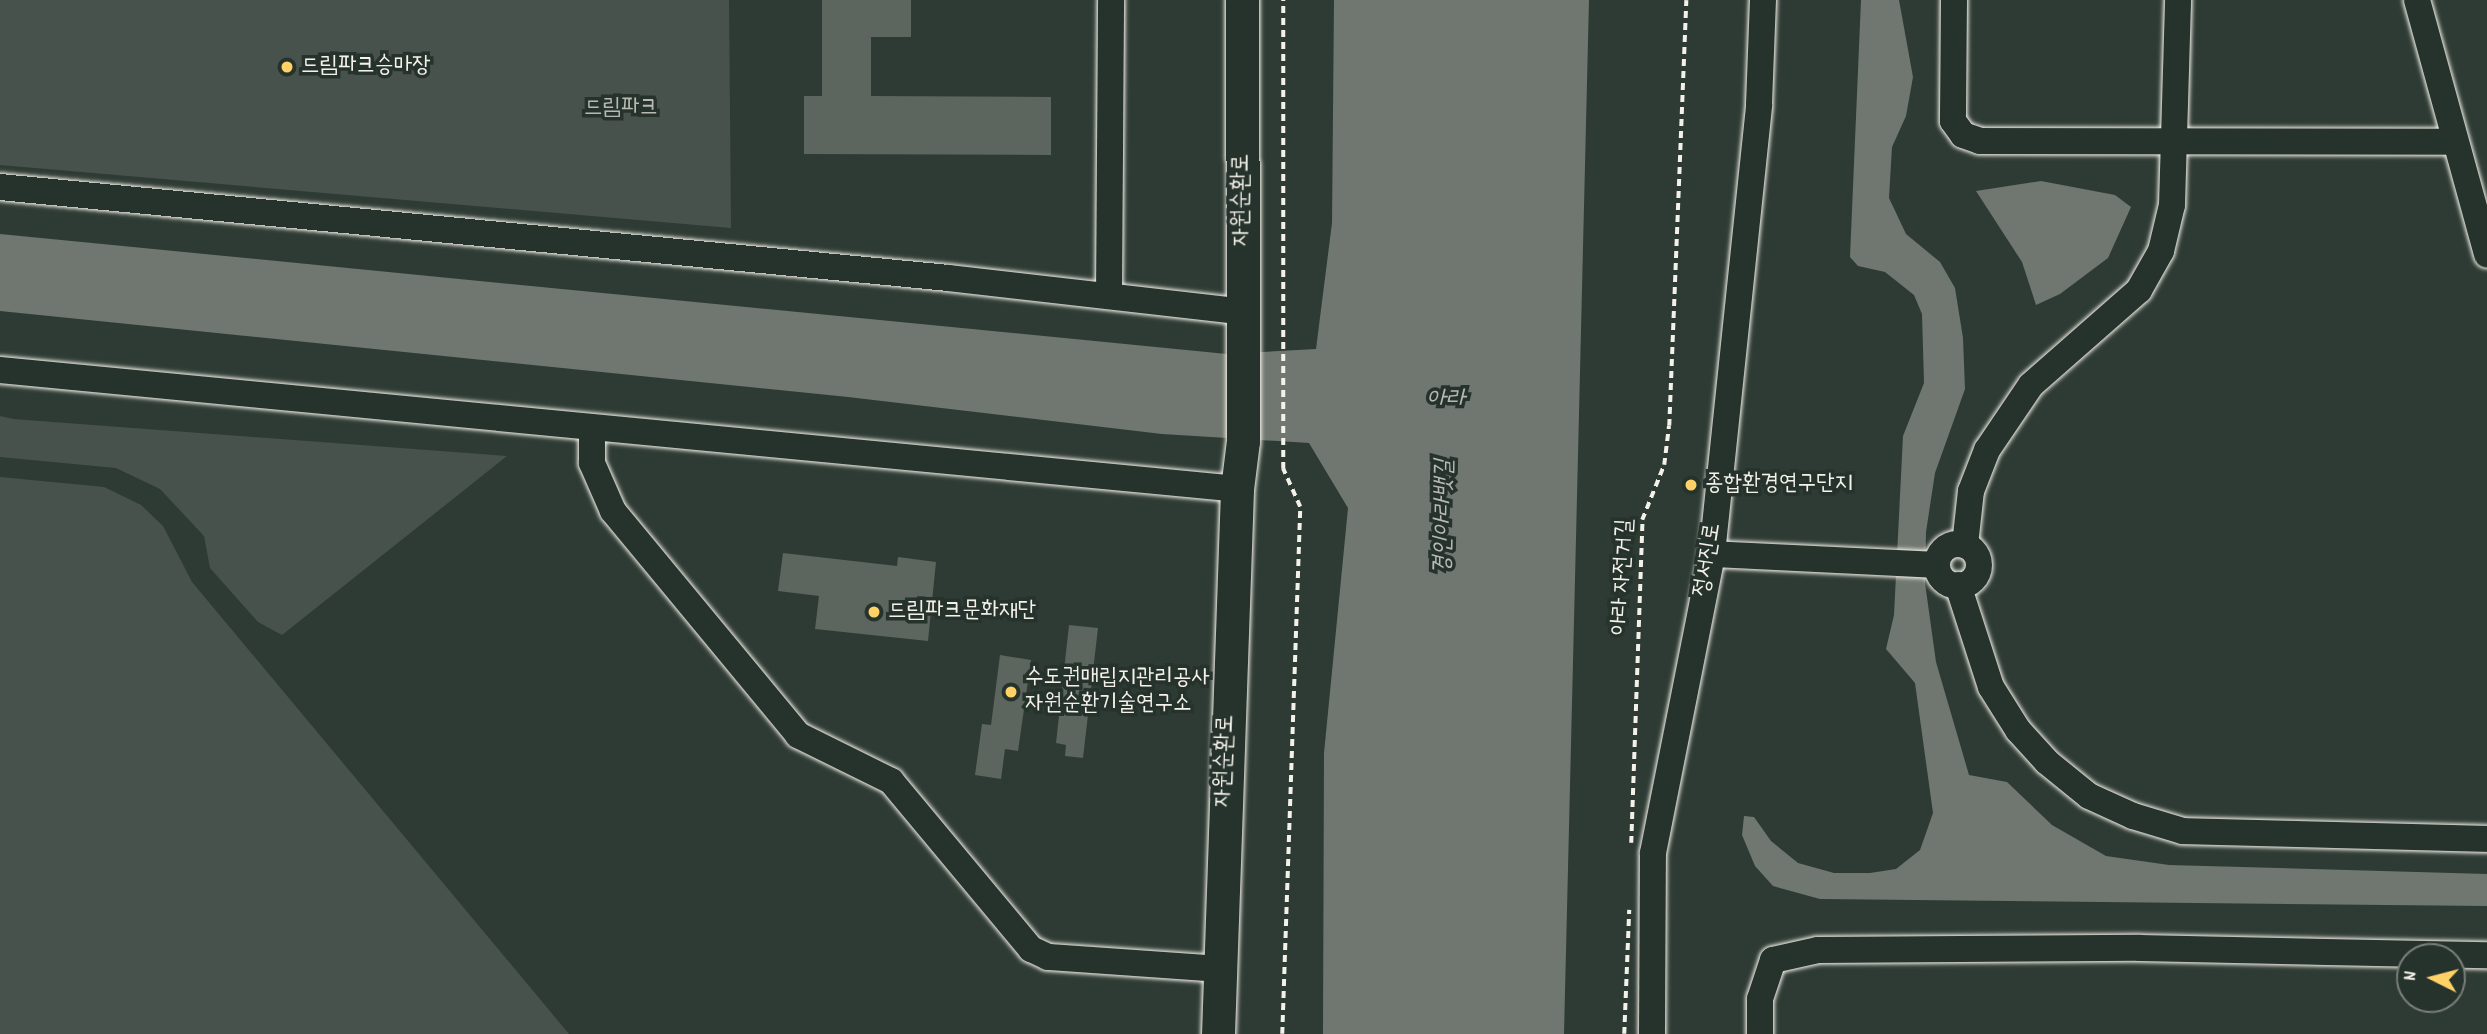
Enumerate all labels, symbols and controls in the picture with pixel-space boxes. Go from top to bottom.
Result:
place label: 드림파크승마장 [301,53,431,81]
marker: 드림파크승마장 [279,59,295,75]
park label: 드림파크 [584,95,658,123]
street label: 자원순환로 [1229,154,1257,246]
water label: 아라 [1427,387,1465,415]
water label: 경인아라뱃길 [1430,459,1460,575]
place label: 종합환경연구단지 [1705,471,1853,499]
marker: 종합환경연구단지 [1683,477,1699,493]
street label: 아라 자전거길 [1607,518,1641,636]
street label: 정서진로 [1690,521,1728,599]
place label: 드림파크문화재단 [888,598,1036,626]
marker: 드림파크문화재단 [866,604,882,620]
place label: 수도권매립지관리공사 자원순환기술연구소 [1025,665,1210,719]
marker: 수도권매립지관리공사 자원순환기술연구소 [1003,684,1019,700]
street label: 자원순환로 [1211,714,1241,808]
north arrow [2396,943,2466,1013]
text: N [2398,970,2426,982]

